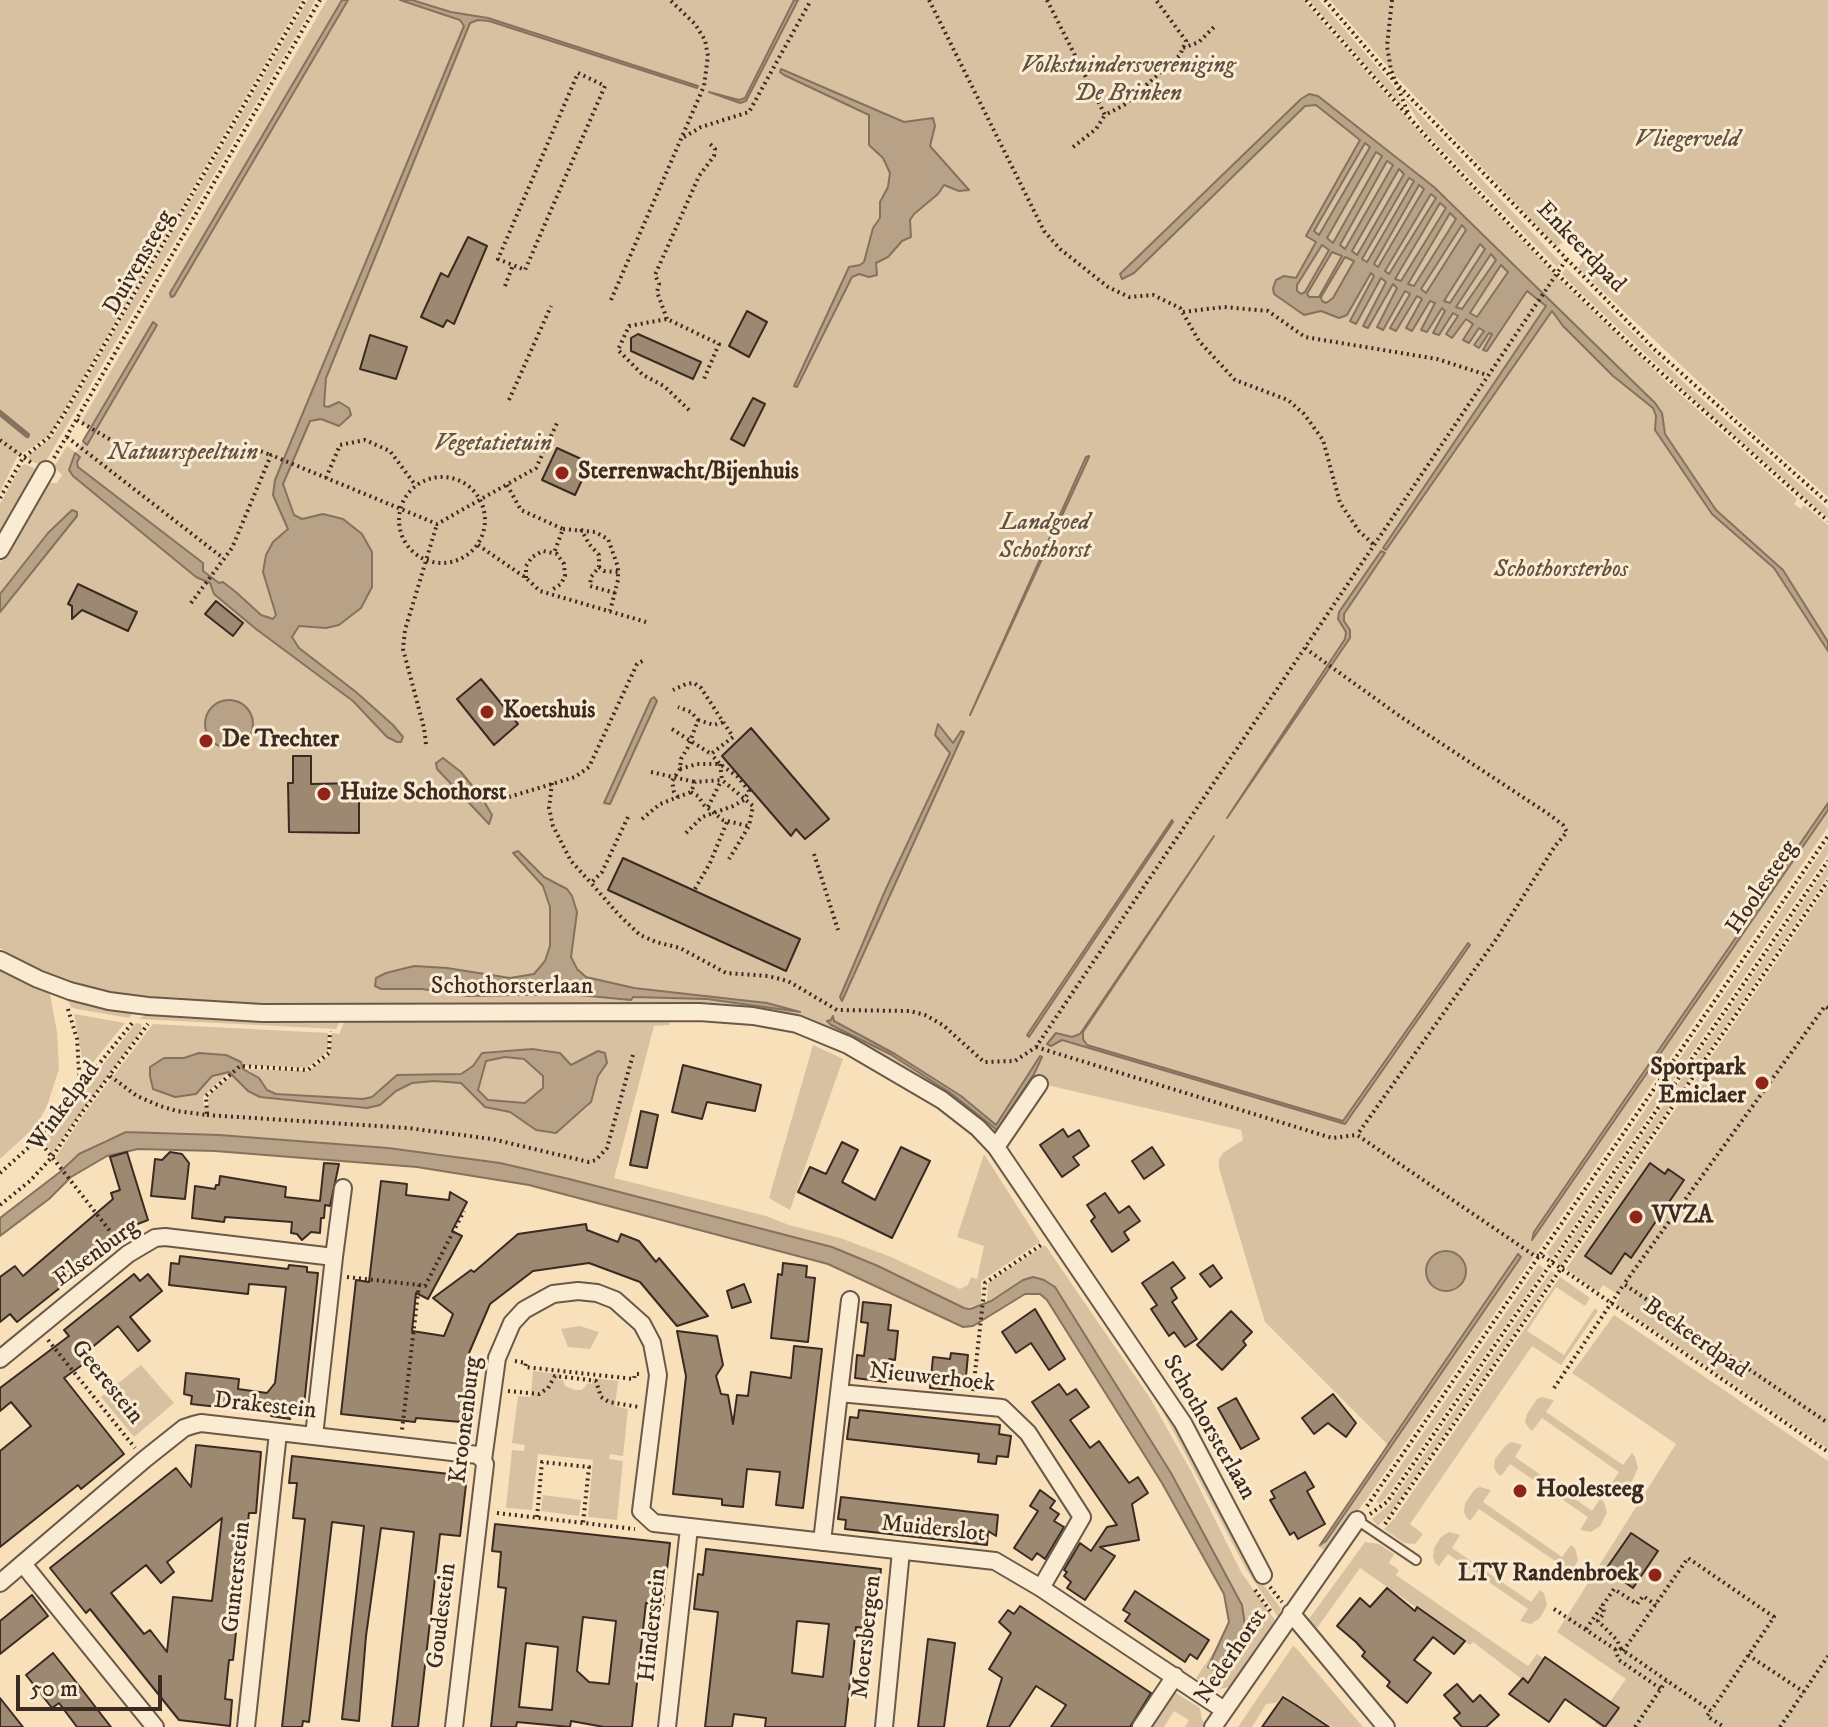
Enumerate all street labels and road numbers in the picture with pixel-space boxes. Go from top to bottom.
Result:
street label: Enkeerdpad [1529,196,1631,300]
street label: Duivensteeg [99,206,181,320]
street label: Hoolesteeg [1721,835,1805,941]
street label: Schothorsterlaan [431,974,593,1002]
street label: Winkelpad [23,1057,107,1157]
street label: Elsenburg [49,1214,145,1294]
street label: Beekeerdpad [1637,1292,1753,1386]
street label: Geerestein [63,1335,149,1431]
street label: Schothorsterlaan [1155,1350,1261,1506]
street label: Kroonenburg [445,1355,489,1485]
street label: Nieuwerhoek [867,1358,997,1400]
street label: Drakestein [212,1387,318,1427]
street label: Muiderslot [879,1510,987,1550]
street label: Gunterstein [218,1520,258,1634]
street label: Goudestein [422,1561,464,1671]
street label: Hinderstein [634,1567,674,1683]
street label: Moersbergen [847,1574,889,1700]
street label: Nederhorst [1190,1604,1274,1710]

